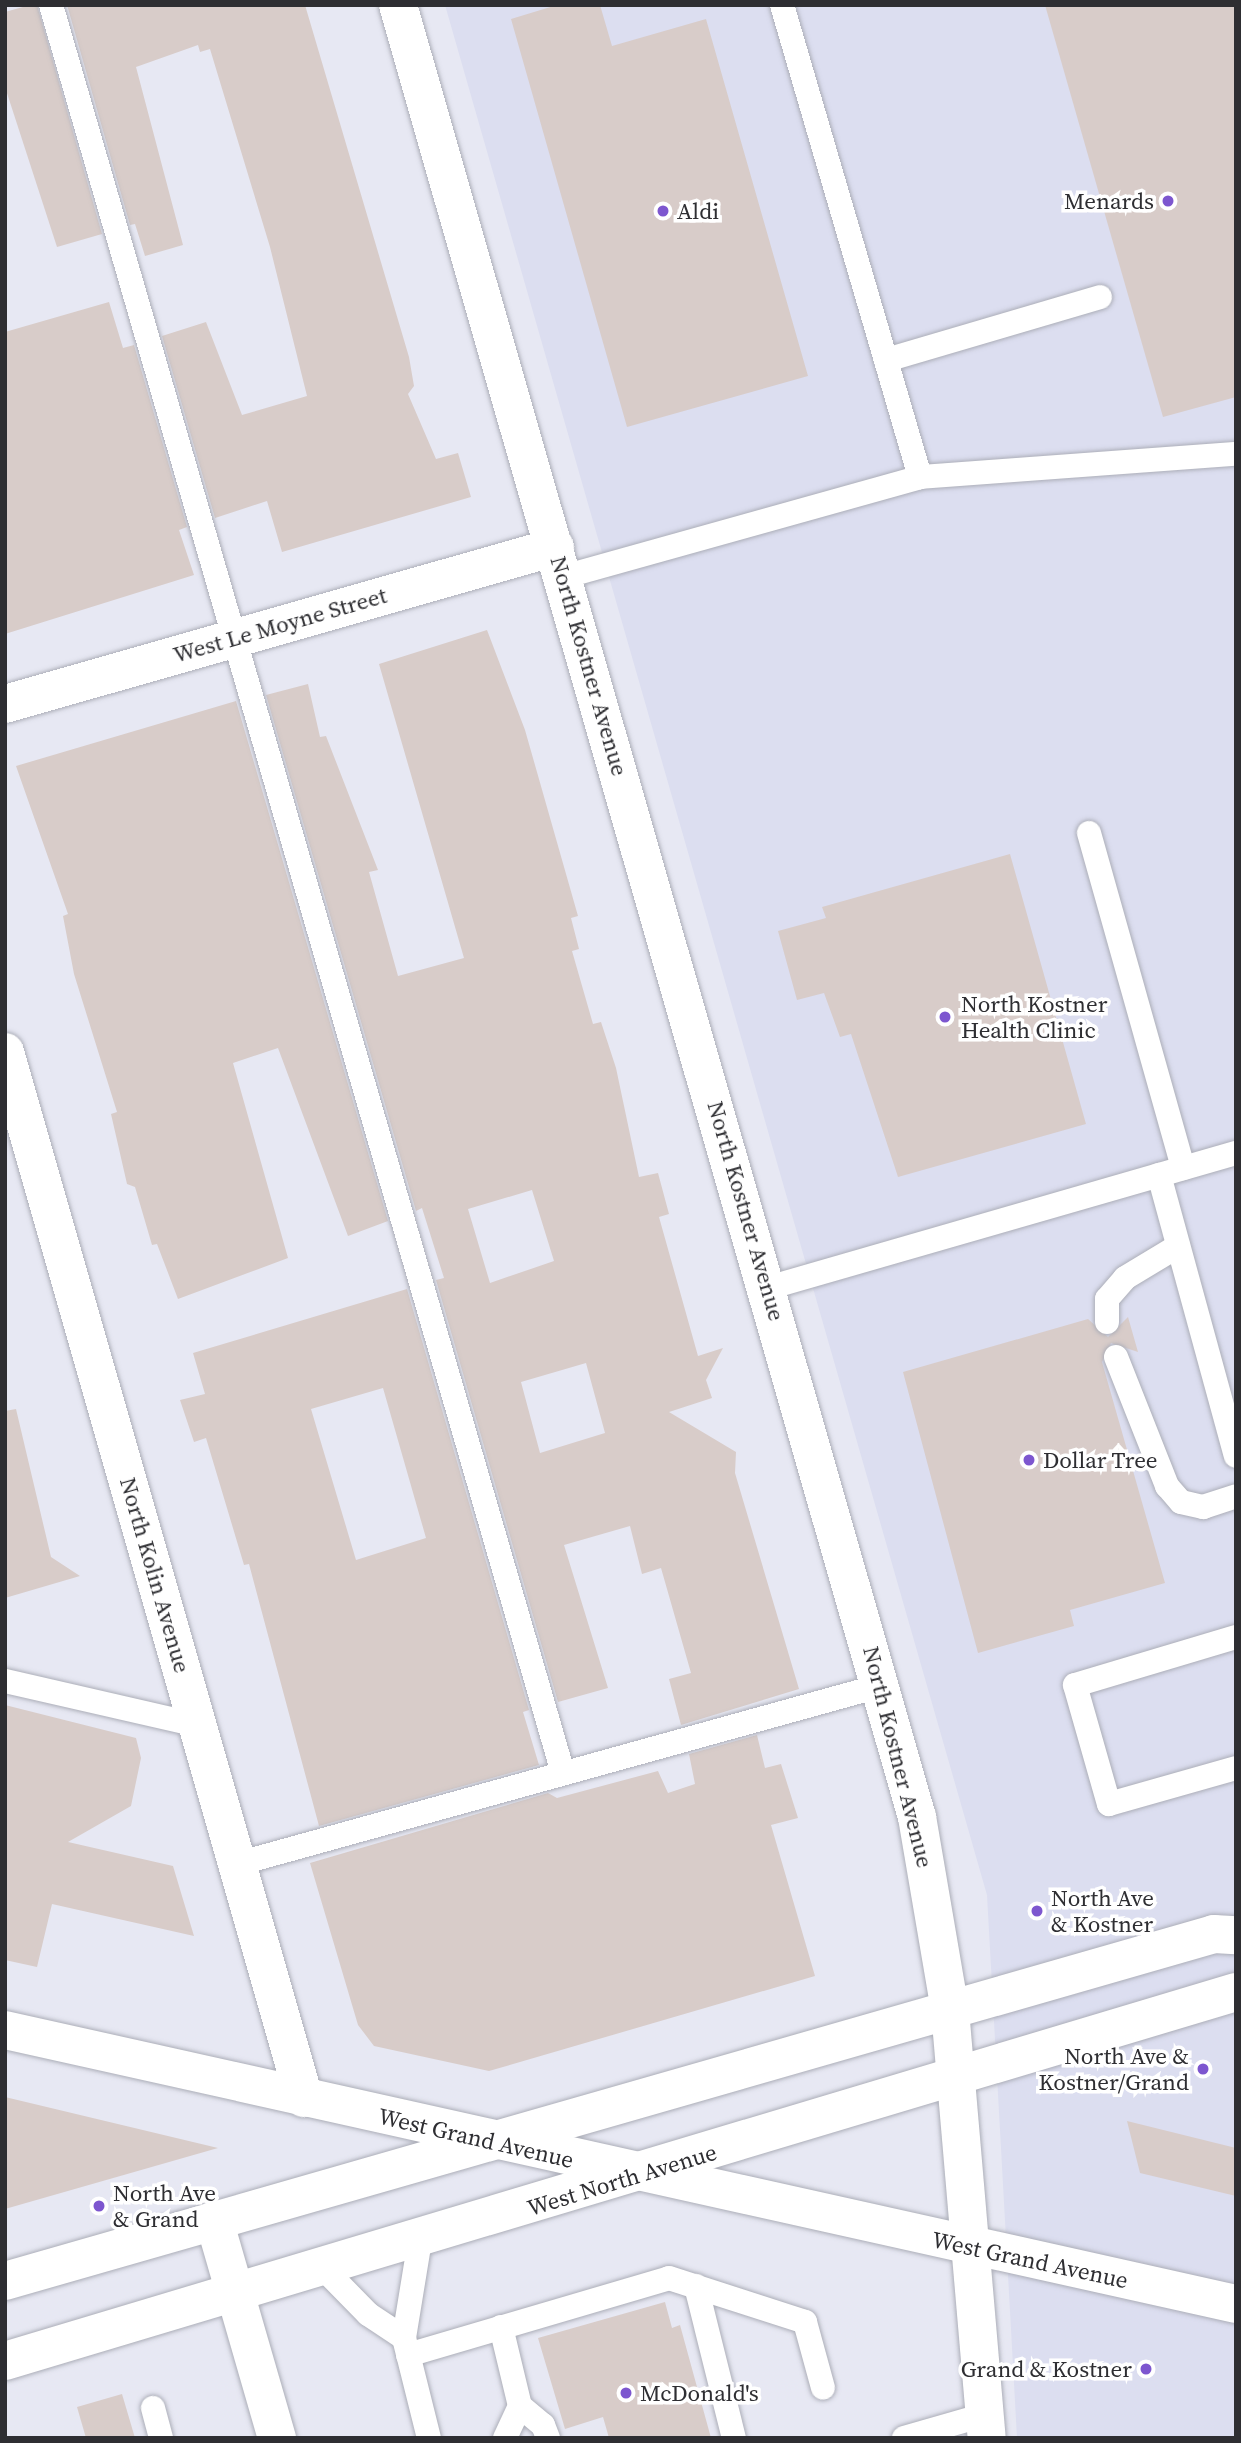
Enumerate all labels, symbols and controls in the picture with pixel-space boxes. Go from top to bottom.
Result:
place label: Menards [1064,187,1154,215]
marker: Menards [1160,193,1176,209]
place label: Aldi [677,197,719,225]
marker: Aldi [655,203,671,219]
street label: North Kostner Avenue [544,553,634,779]
street label: West Le Moyne Street [170,581,390,669]
place label: North Kostner Health Clinic [961,990,1107,1044]
marker: North Kostner Health Clinic [935,1007,955,1027]
street label: North Kostner Avenue [701,1098,791,1324]
place label: Dollar Tree [1043,1446,1158,1474]
marker: Dollar Tree [1021,1452,1037,1468]
street label: North Kolin Avenue [114,1474,196,1676]
street label: North Kostner Avenue [857,1643,939,1871]
place label: North Ave & Kostner [1051,1884,1154,1938]
marker: North Ave & Kostner [1029,1903,1045,1919]
place label: North Ave & Kostner/Grand [1038,2042,1189,2096]
marker: North Ave & Kostner/Grand [1195,2061,1211,2077]
street label: West Grand Avenue [376,2102,576,2174]
street label: West North Avenue [524,2138,720,2222]
place label: North Ave & Grand [113,2179,216,2233]
marker: North Ave & Grand [91,2198,107,2214]
street label: West Grand Avenue [929,2226,1131,2294]
place label: Grand & Kostner [961,2355,1132,2383]
marker: Grand & Kostner [1138,2361,1154,2377]
place label: McDonald's [640,2379,759,2407]
marker: McDonald's [618,2385,634,2401]

